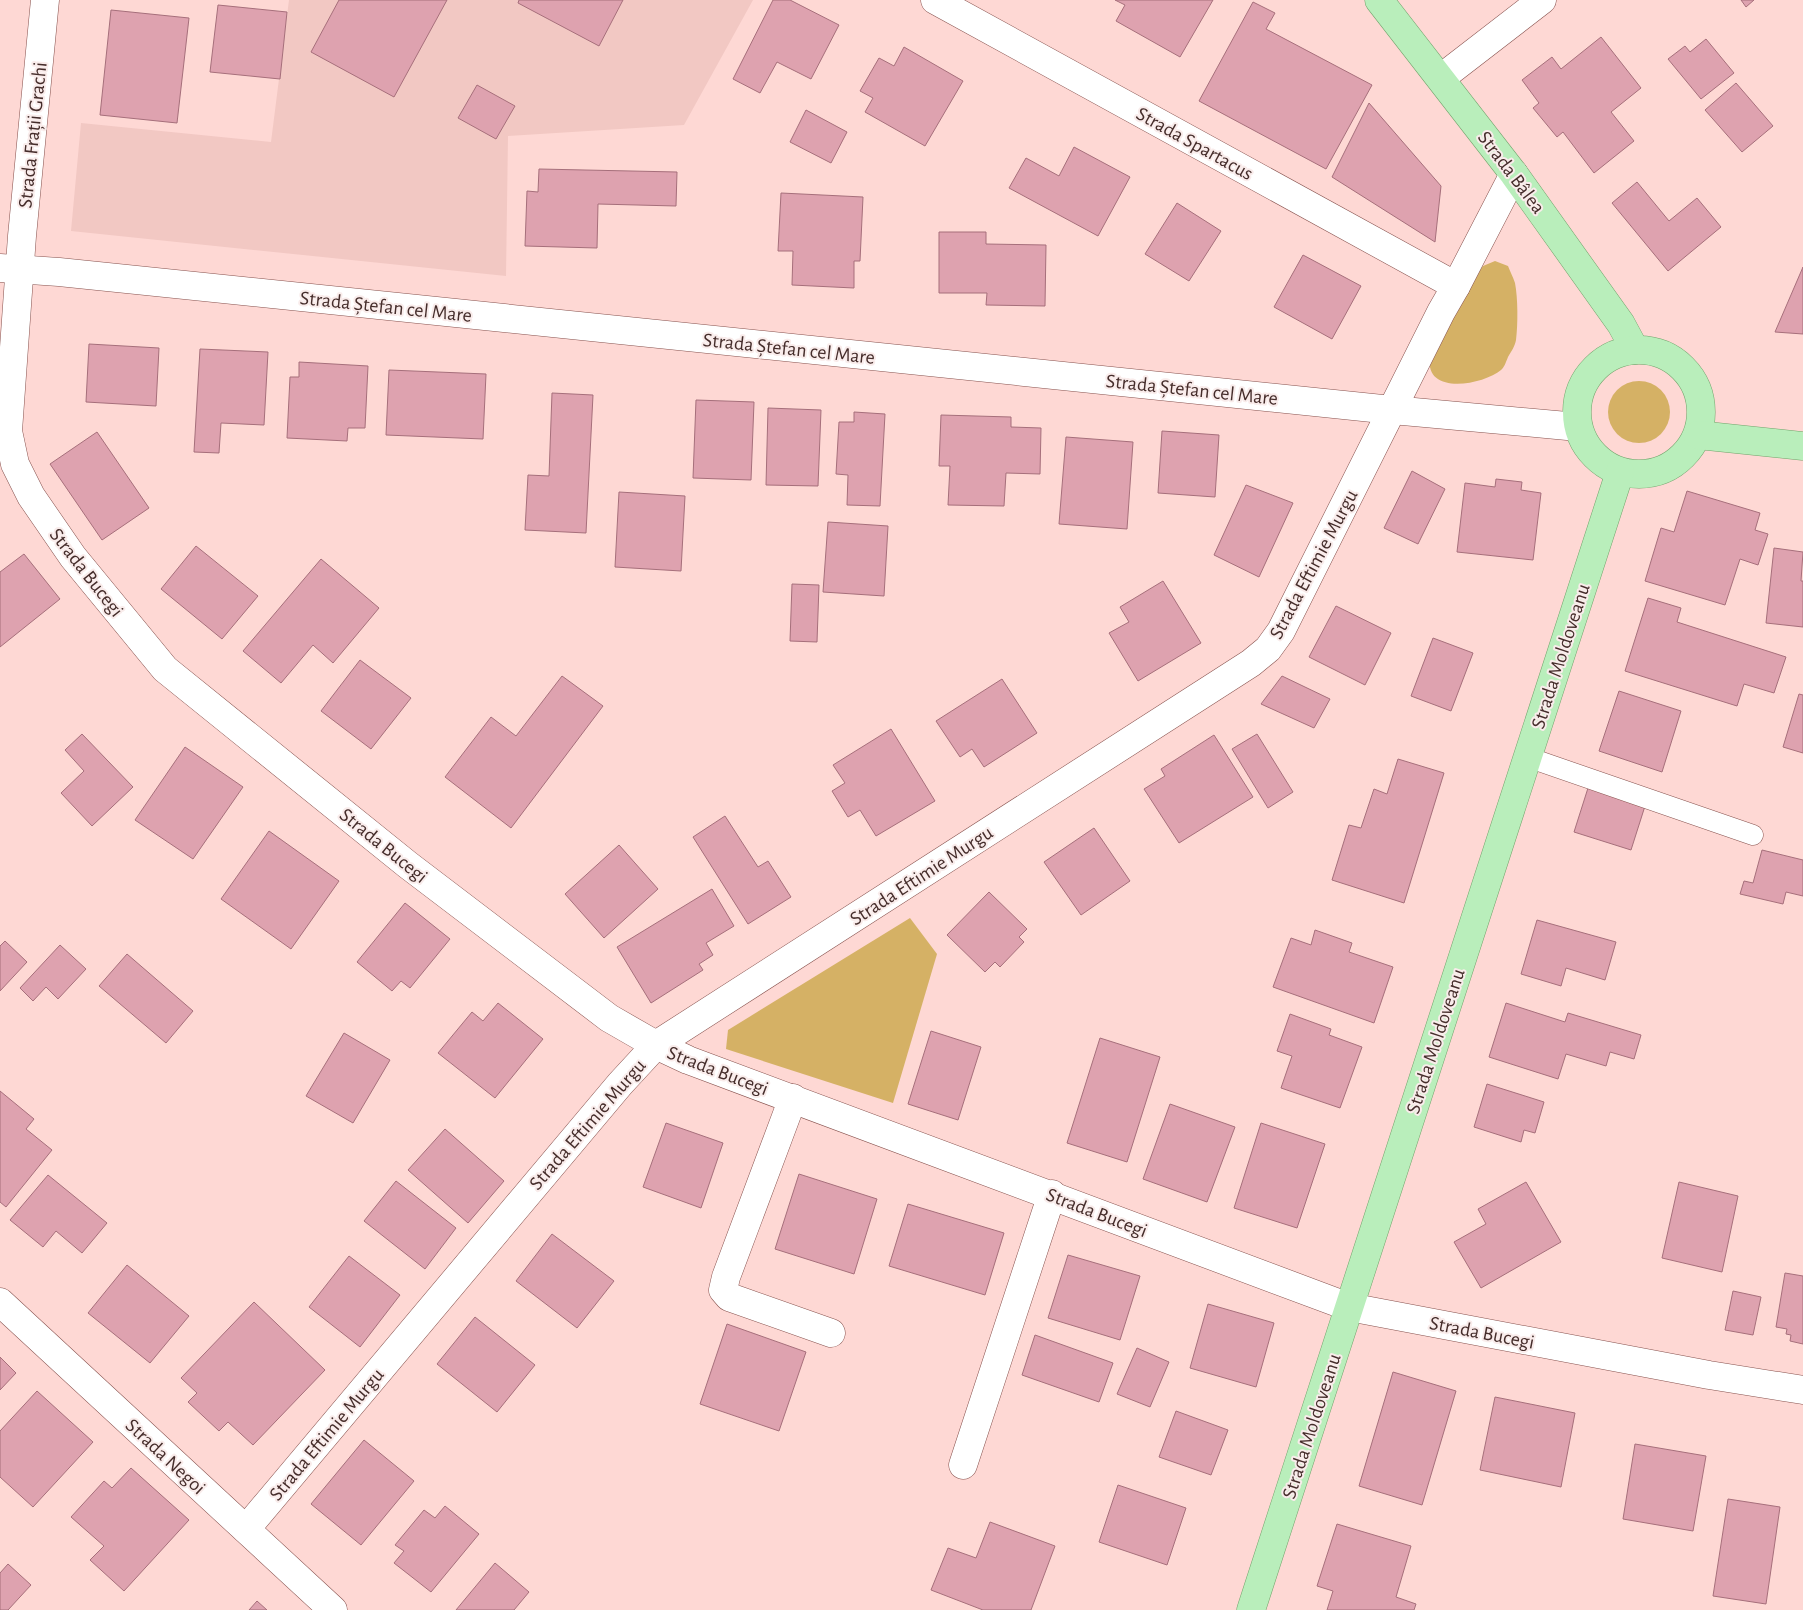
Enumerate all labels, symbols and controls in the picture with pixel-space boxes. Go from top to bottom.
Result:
street label: Strada Frații Grachi [15,61,52,209]
street label: Strada Spartacus [1133,104,1256,184]
street label: Strada Bâlea [1474,128,1549,218]
street label: Strada Ștefan cel Mare [299,288,473,327]
street label: Strada Ștefan cel Mare [702,330,876,369]
street label: Strada Ștefan cel Mare [1105,371,1279,410]
street label: Strada Eftimie Murgu [1266,486,1362,642]
street label: Strada Bucegi [46,525,127,621]
street label: Strada Moldoveanu [1528,581,1594,731]
street label: Strada Bucegi [336,805,431,887]
street label: Strada Eftimie Murgu [846,822,997,929]
street label: Strada Moldoveanu [1403,966,1469,1116]
street label: Strada Bucegi [664,1043,771,1099]
street label: Strada Eftimie Murgu [526,1055,650,1194]
street label: Strada Bucegi [1043,1185,1150,1241]
street label: Strada Bucegi [1428,1313,1536,1353]
street label: Strada Moldoveanu [1279,1351,1345,1501]
street label: Strada Eftimie Murgu [266,1365,388,1505]
street label: Strada Negoi [122,1415,209,1498]

